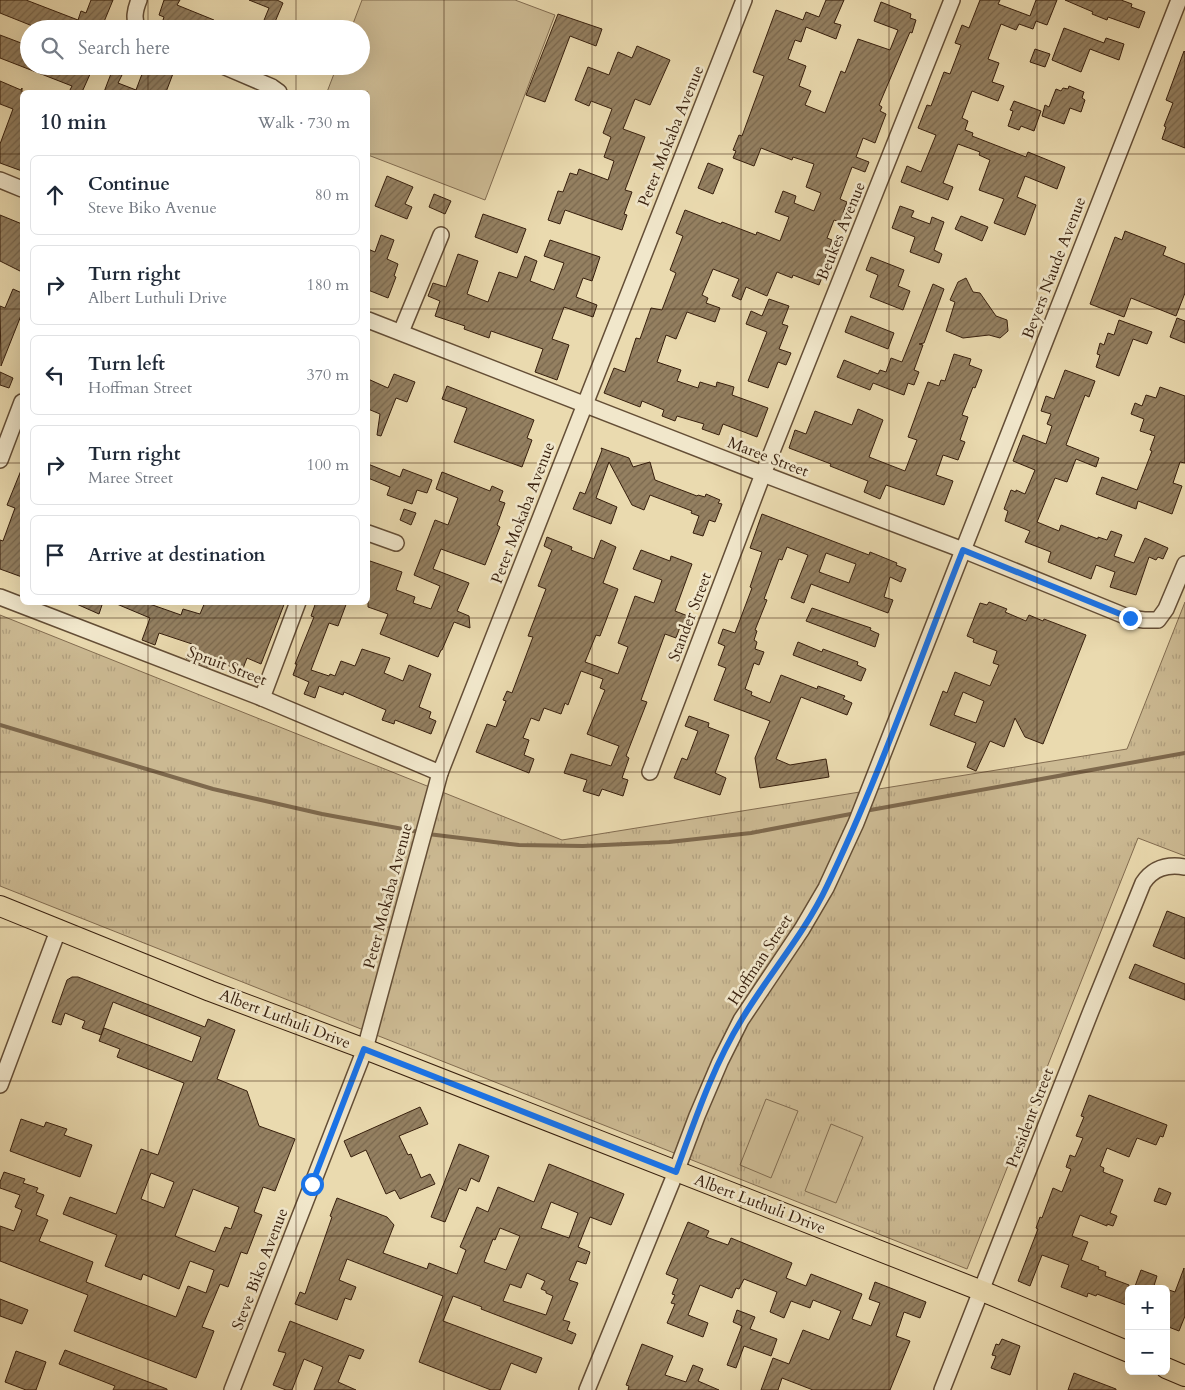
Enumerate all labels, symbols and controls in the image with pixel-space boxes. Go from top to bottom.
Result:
search box [20,20,370,75]
icon: search [38,34,66,62]
text: Search here [78,35,170,61]
street label: Peter Mokaba Avenue [633,62,709,210]
text: 10 min [40,108,107,137]
text: Walk · 730 m [258,112,350,134]
text: Continue [88,171,170,197]
street label: Beukes Avenue [811,179,871,283]
icon: ahead [41,181,69,209]
text: 80 m [315,184,349,206]
street label: Beyers Naude Avenue [1017,194,1091,342]
text: Steve Biko Avenue [88,197,217,219]
text: Turn right [88,261,180,287]
icon: right [41,271,69,299]
text: 180 m [307,274,349,296]
text: Albert Luthuli Drive [88,287,227,309]
text: Turn left [88,351,165,377]
icon: left [41,361,69,389]
text: 370 m [307,364,349,386]
text: Hoffman Street [88,377,192,399]
street label: Maree Street [724,431,812,483]
street label: Peter Mokaba Avenue [486,439,560,587]
text: Turn right [88,441,180,467]
icon: right [41,451,69,479]
text: 100 m [307,454,349,476]
text: Maree Street [88,467,173,489]
icon: arrive [41,541,69,569]
text: Arrive at destination [88,542,265,568]
street label: Stander Street [663,569,717,665]
route end [1119,607,1142,630]
street label: Spruit Street [184,641,270,691]
street label: Peter Mokaba Avenue [358,821,418,971]
street label: Hoffman Street [722,910,798,1010]
street label: Albert Luthuli Drive [216,984,354,1054]
street label: President Street [1001,1065,1059,1171]
street label: Albert Luthuli Drive [691,1169,829,1239]
route start [301,1173,324,1196]
street label: Steve Biko Avenue [227,1205,293,1333]
map controls [1125,1285,1170,1375]
button: + [1125,1285,1170,1330]
button: − [1125,1330,1170,1375]

